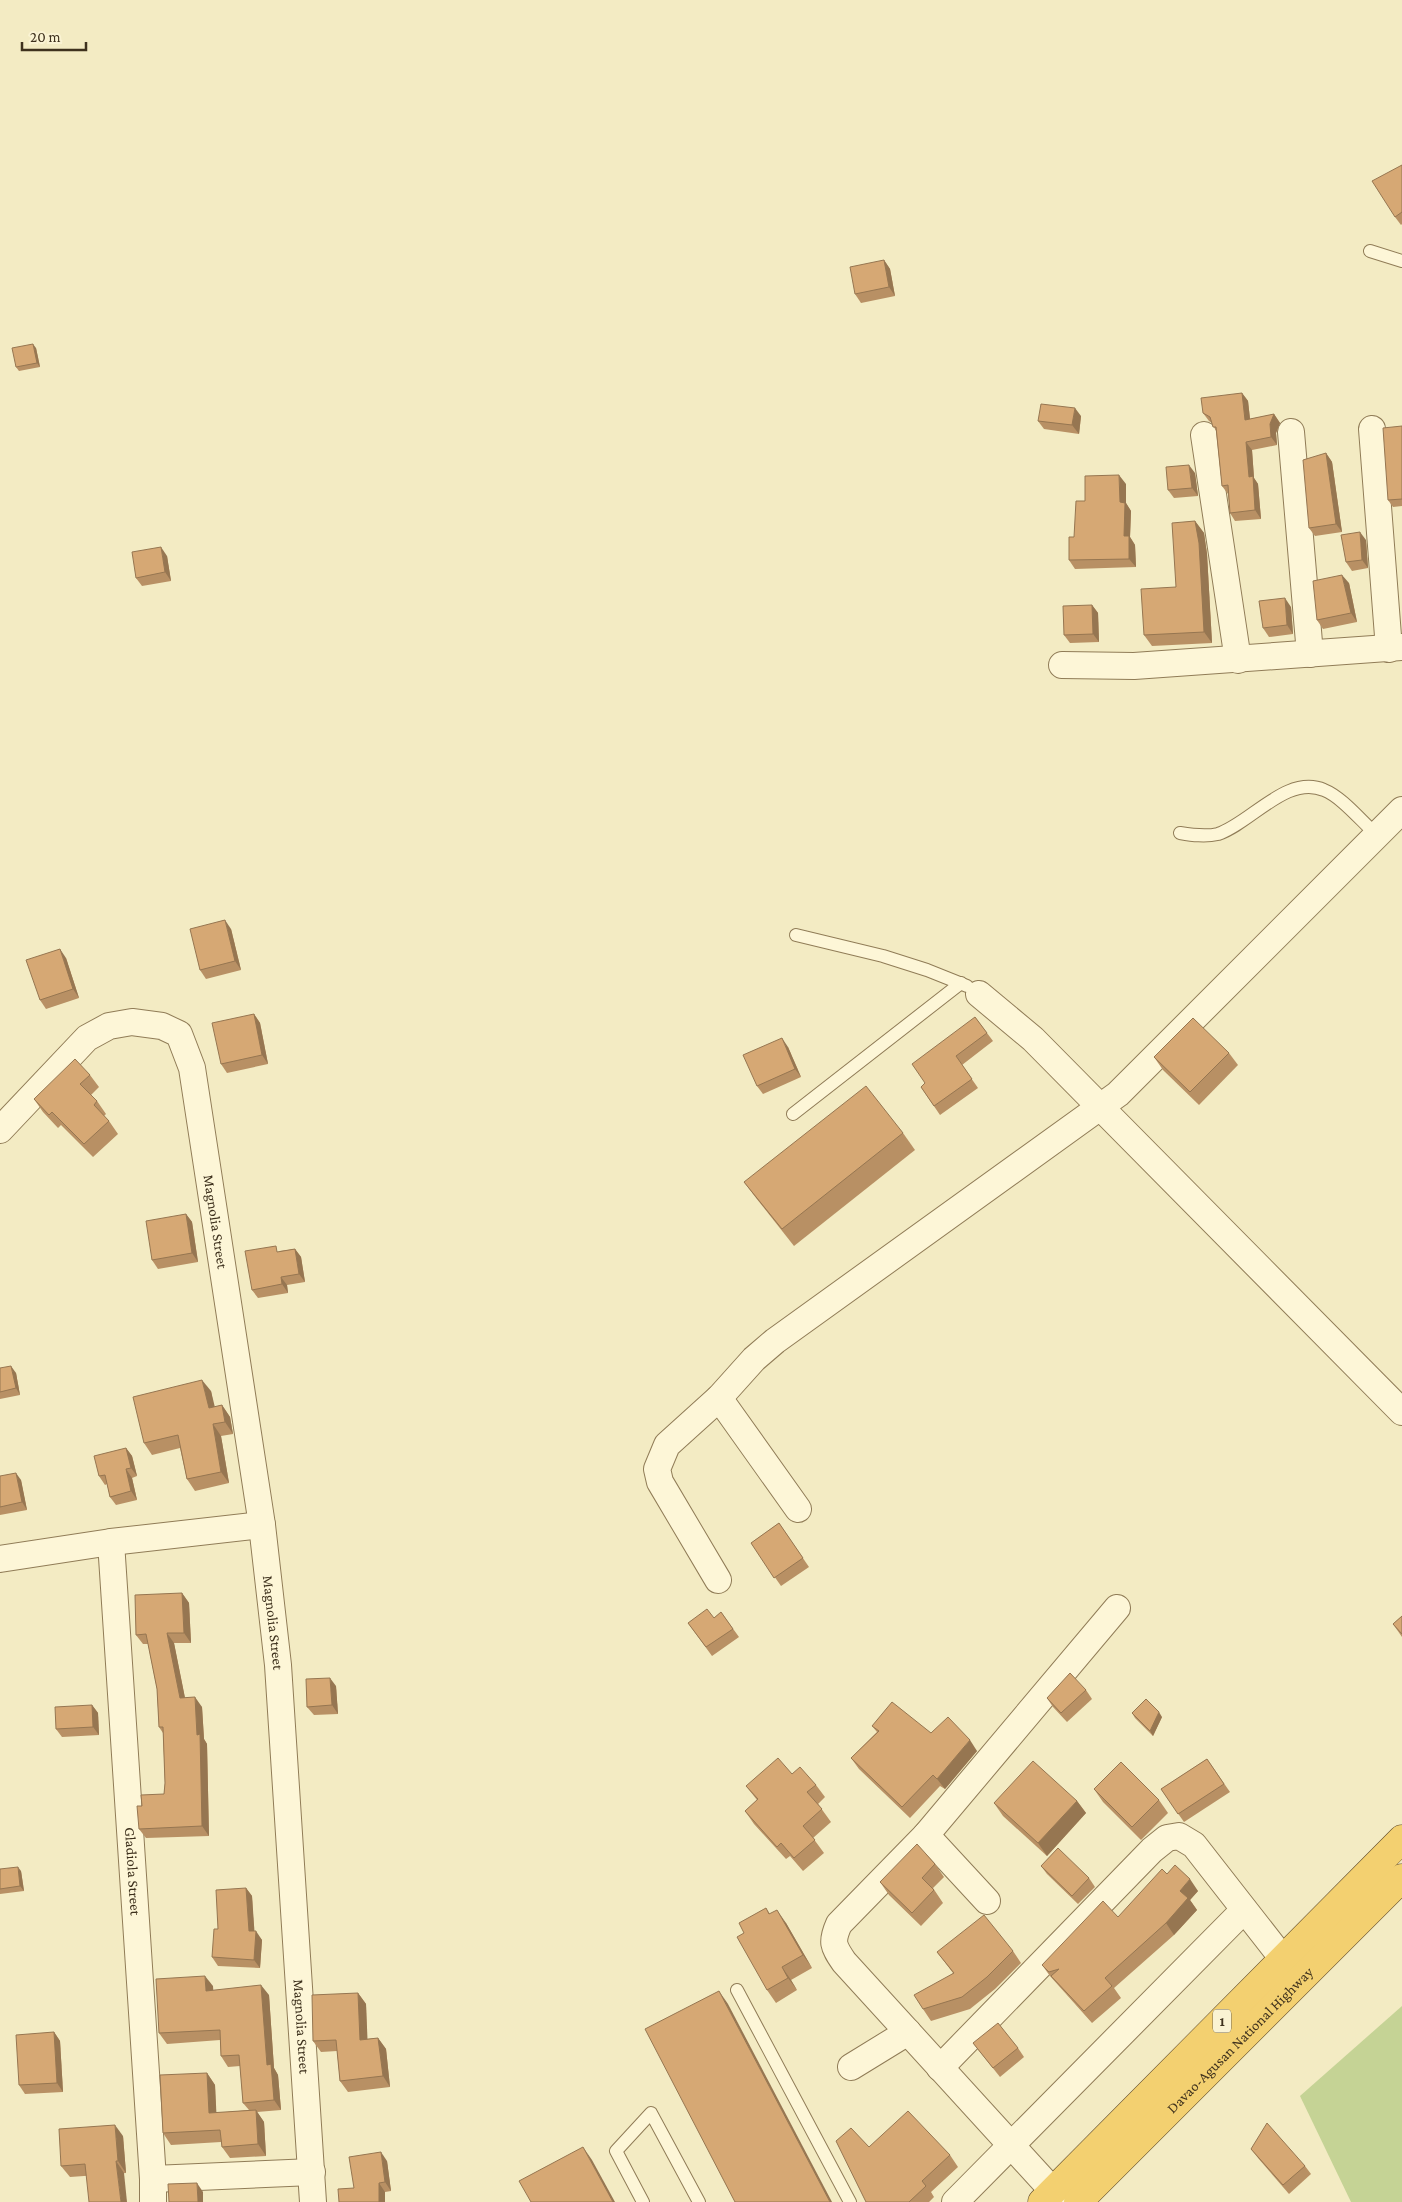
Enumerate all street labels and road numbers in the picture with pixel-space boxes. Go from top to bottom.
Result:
street label: Magnolia Street [200,1174,231,1271]
street label: Magnolia Street [260,1574,286,1671]
street label: Gladiola Street [122,1827,144,1917]
street label: Davao-Agusan National Highway [1164,1964,1317,2116]
street label: Magnolia Street [290,1979,313,2075]
road number: 1 [1213,2010,1231,2032]

